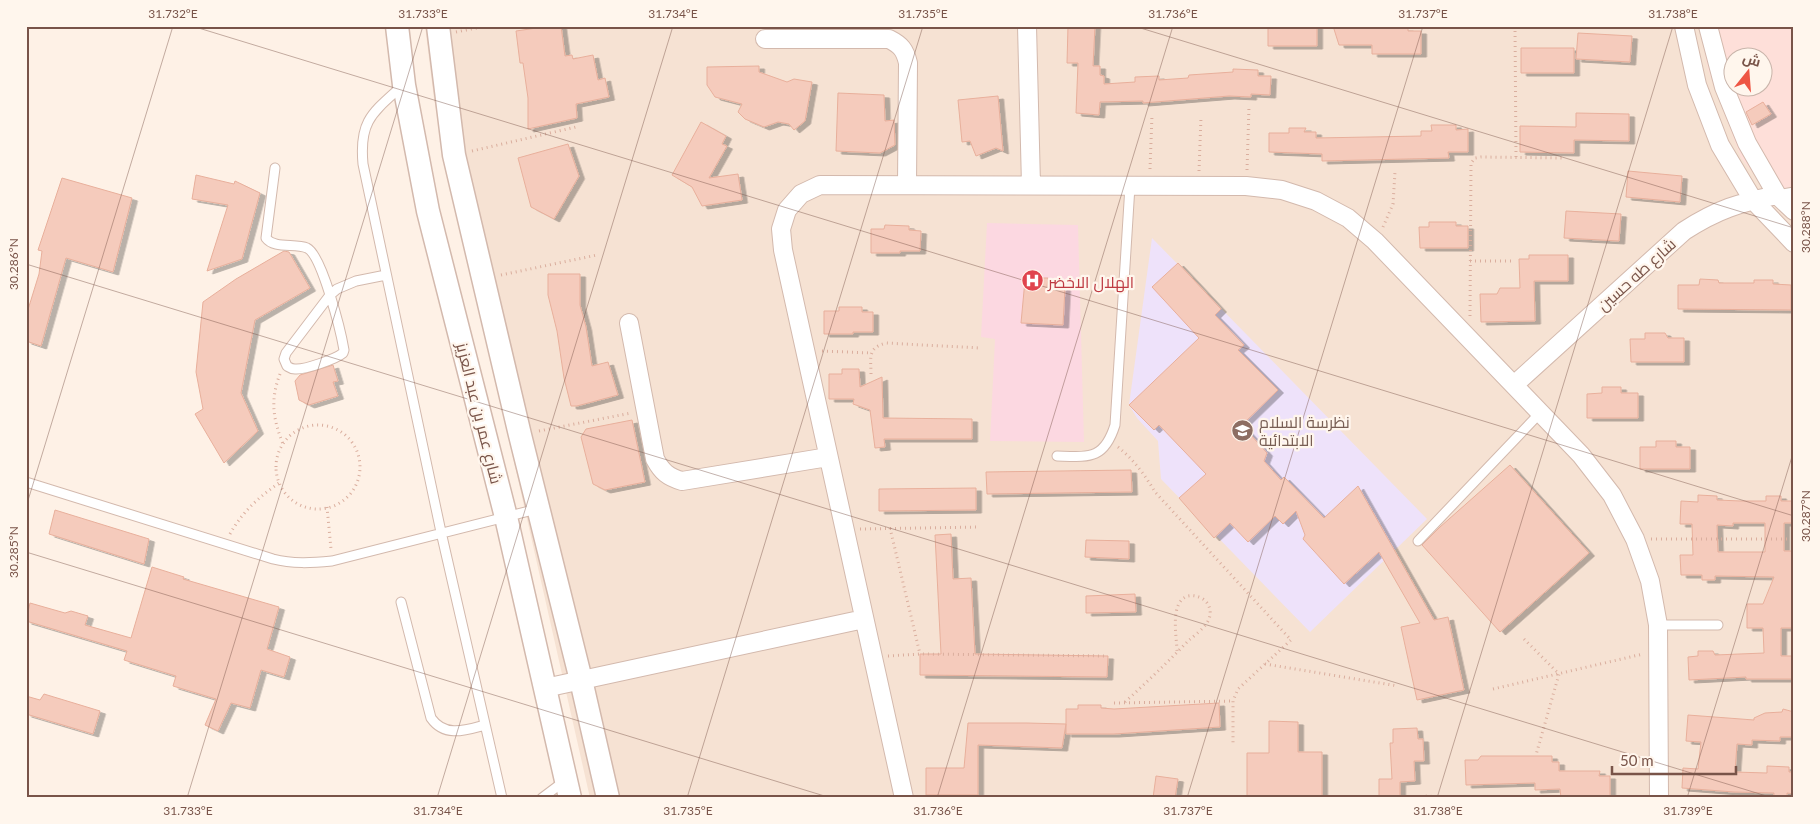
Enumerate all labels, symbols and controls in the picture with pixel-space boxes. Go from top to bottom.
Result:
text: 31.732°E [148,6,198,21]
text: 31.733°E [398,6,448,21]
text: 31.734°E [648,6,698,21]
text: 31.735°E [898,6,948,21]
text: 31.736°E [1148,6,1198,21]
text: 31.737°E [1398,6,1448,21]
text: 31.738°E [1648,6,1698,21]
north arrow [1722,48,1772,98]
text: ش [1741,48,1763,71]
text: 30.288°N [1798,201,1813,253]
street label: شارع طه حسين [1593,234,1681,316]
text: 30.286°N [6,238,21,290]
hospital icon: الهلال الاخضر [1020,269,1044,293]
place label: الهلال الاخضر [1047,272,1134,293]
street label: شارع عمر بن عبد العزيز [450,340,507,486]
place label: نظرسة السلام الابتدائية [1259,412,1350,450]
school or university icon: نظرسة السلام الابتدائية [1231,418,1255,442]
text: 30.287°N [1798,490,1813,542]
text: 30.285°N [6,526,21,578]
scale bar [1612,744,1736,776]
text: 50 m [1620,751,1654,769]
text: 31.733°E [163,803,213,818]
text: 31.734°E [413,803,463,818]
text: 31.735°E [663,803,713,818]
text: 31.736°E [913,803,963,818]
text: 31.737°E [1163,803,1213,818]
text: 31.738°E [1413,803,1463,818]
text: 31.739°E [1663,803,1713,818]

